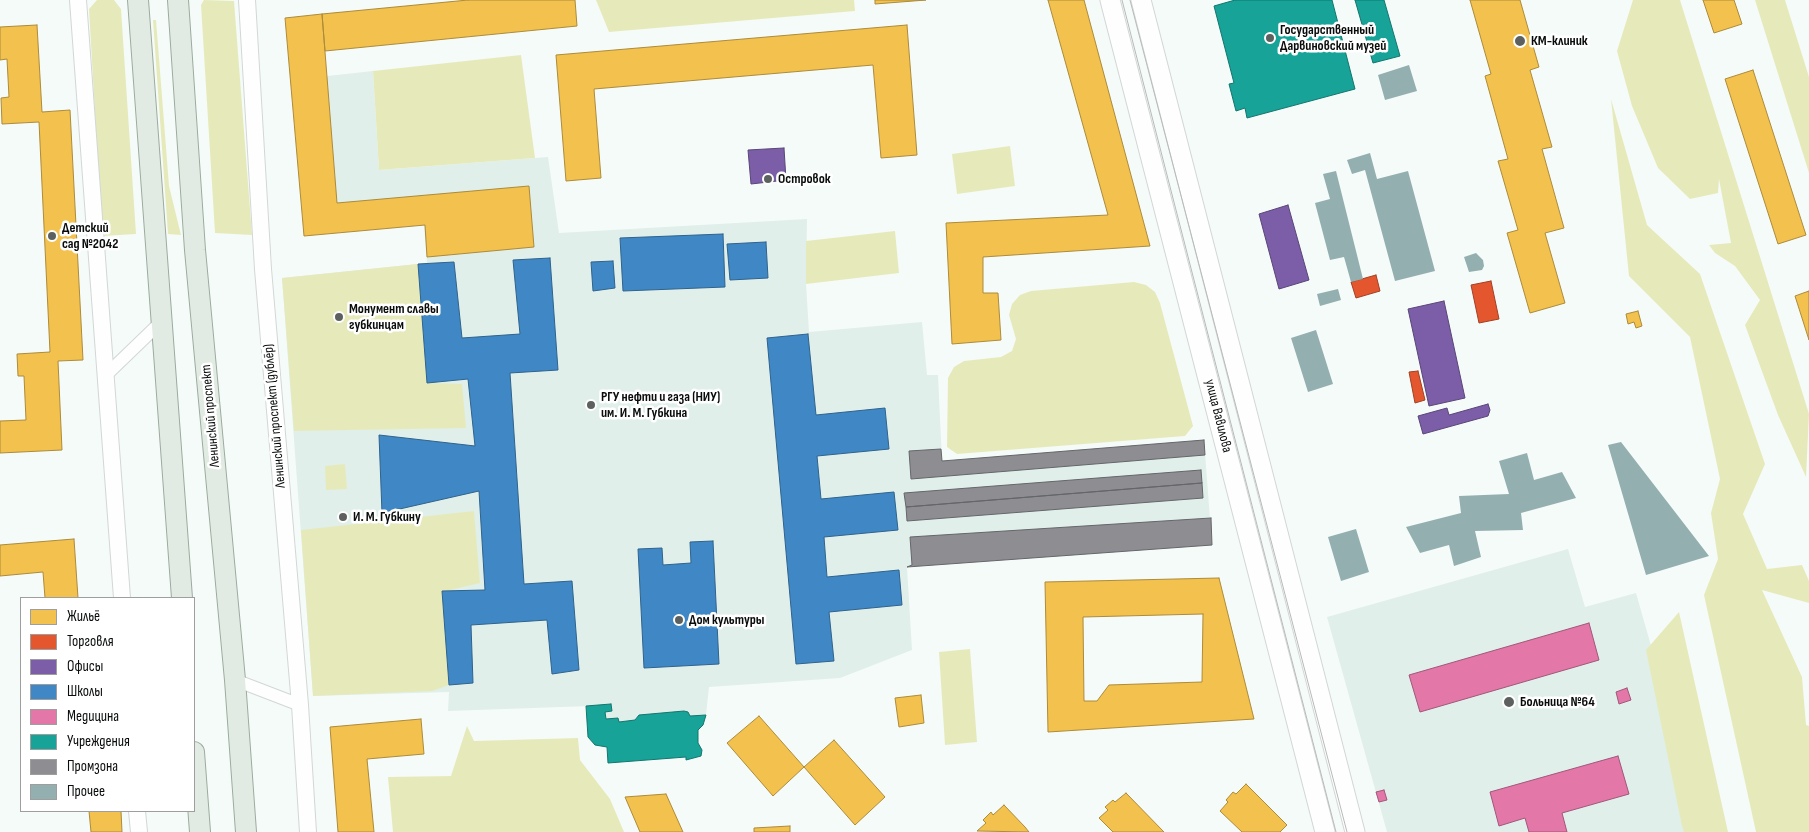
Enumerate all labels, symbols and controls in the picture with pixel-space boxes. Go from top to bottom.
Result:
place label: Государственный Дарвиновский музей [1280,22,1386,54]
marker: Государственный Дарвиновский музей [1264,32,1276,44]
place label: КМ-клиник [1531,33,1588,49]
marker: КМ-клиник [1513,34,1527,48]
place label: Островок [778,171,831,187]
marker: Островок [762,173,774,185]
place label: Детский сад №2042 [62,220,118,252]
marker: Детский сад №2042 [46,230,58,242]
place label: Монумент славы губкинцам [349,301,439,334]
marker: Монумент славы губкинцам [333,311,345,323]
street label: Ленинский проспект (дублёр) [260,343,290,489]
street label: Ленинский проспект [198,364,224,468]
street label: улица Вавилова [1201,378,1235,454]
place label: РГУ нефти и газа (НИУ) им. И. М. Губкина [601,389,720,422]
marker: РГУ нефти и газа (НИУ) им. И. М. Губкина [585,399,597,411]
place label: И. М. Губкину [353,509,421,525]
marker: И. М. Губкину [337,511,349,523]
legend [20,597,195,812]
text: Жильё [67,607,100,626]
place label: Дом культуры [689,612,764,628]
marker: Дом культуры [673,614,685,626]
text: Торговля [67,632,114,651]
text: Офисы [67,657,103,676]
text: Школы [67,682,103,701]
place label: Больница №64 [1520,694,1595,710]
marker: Больница №64 [1502,695,1516,709]
text: Медицина [67,707,119,726]
text: Учреждения [67,732,130,751]
text: Промзона [67,757,118,776]
text: Прочее [67,782,105,801]

